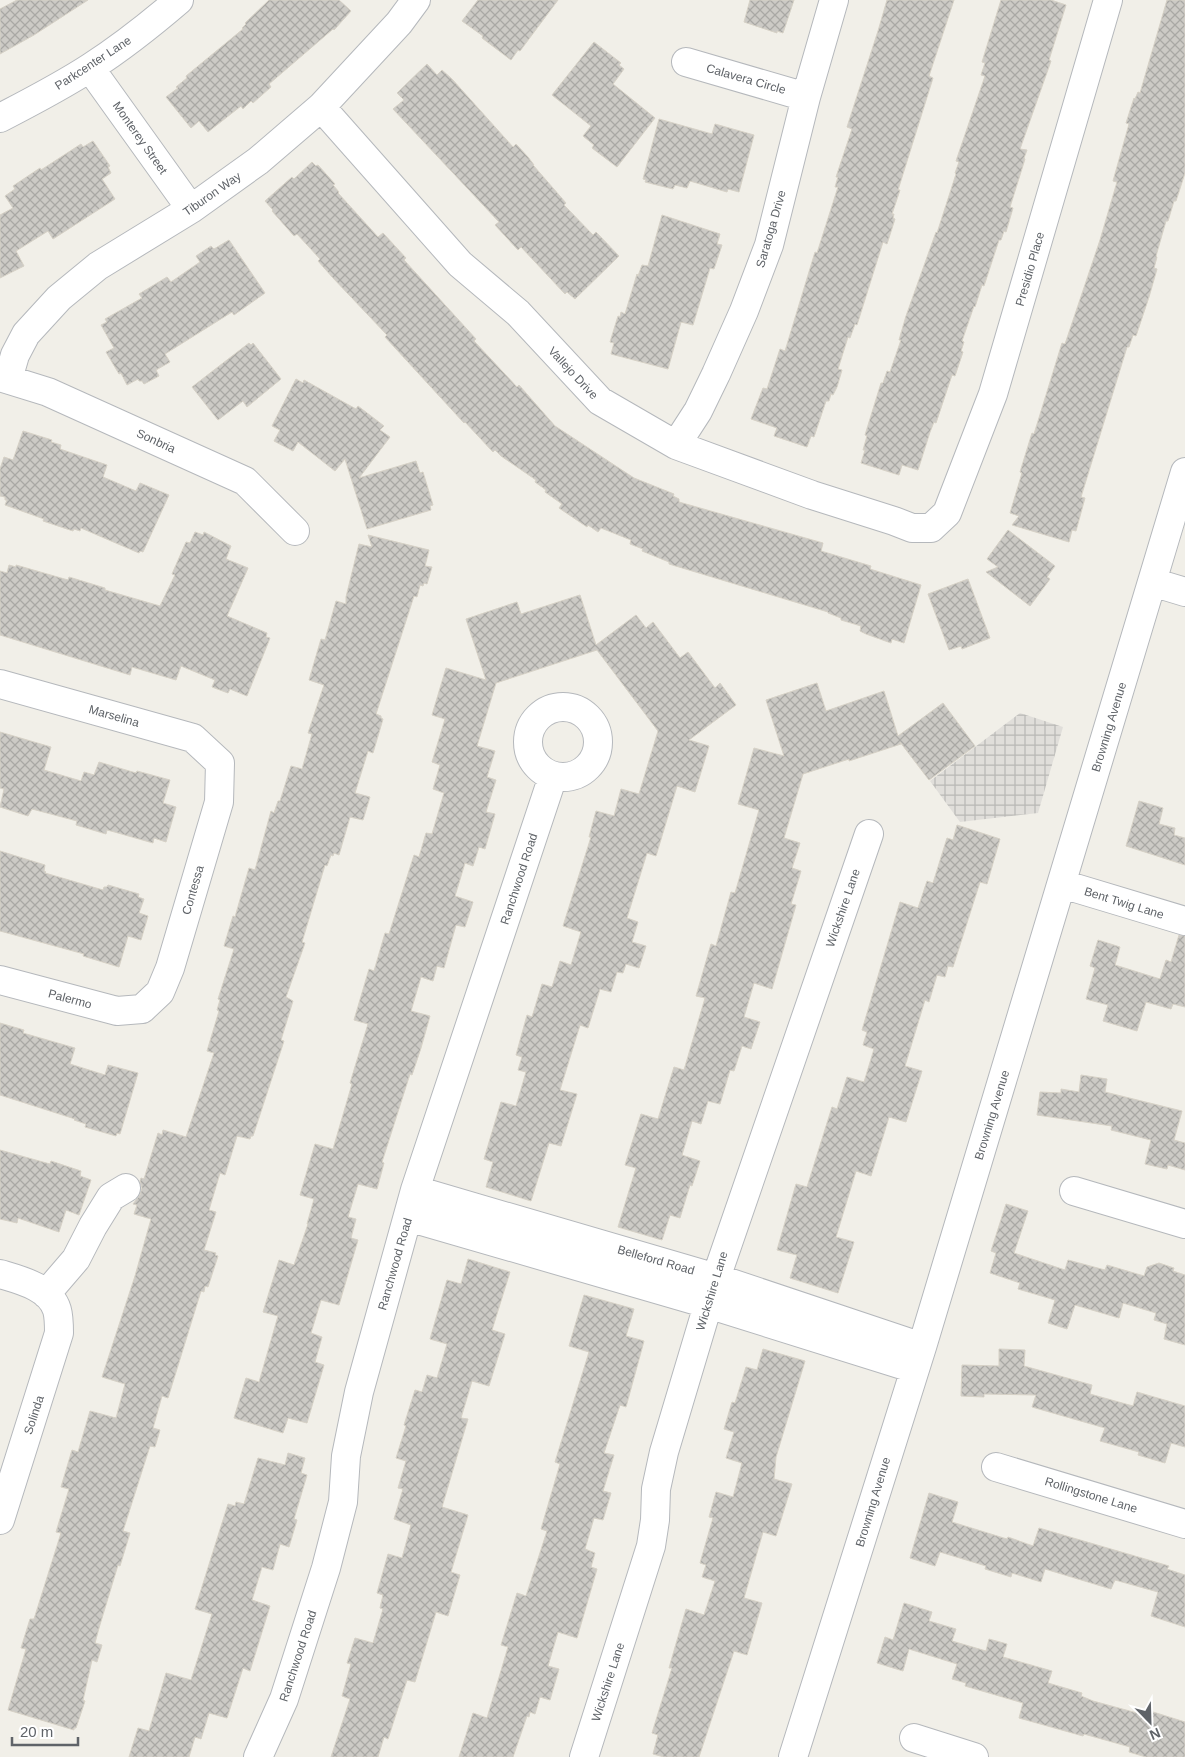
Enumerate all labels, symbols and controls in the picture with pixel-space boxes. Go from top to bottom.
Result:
street label: Parkcenter Lane [52,33,134,93]
street label: Calavera Circle [705,61,788,97]
street label: Monterey Street [110,99,171,178]
street label: Tiburon Way [180,169,244,219]
street label: Saratoga Drive [753,188,789,269]
street label: Presidio Place [1013,230,1047,308]
street label: Vallejo Drive [545,344,601,402]
street label: Sonbria [134,426,178,456]
street label: Browning Avenue [1089,680,1129,774]
street label: Marselina [87,702,141,730]
street label: Ranchwood Road [498,831,540,927]
street label: Contessa [179,863,207,916]
street label: Wickshire Lane [823,867,863,949]
street label: Bent Twig Lane [1082,884,1166,922]
street label: Palermo [47,986,94,1012]
street label: Browning Avenue [972,1068,1012,1162]
street label: Ranchwood Road [375,1216,415,1312]
street label: Belleford Road [616,1242,696,1278]
street label: Wickshire Lane [693,1249,731,1332]
street label: Solinda [21,1393,47,1436]
street label: Browning Avenue [853,1455,893,1549]
street label: Rollingstone Lane [1043,1474,1139,1516]
street label: Ranchwood Road [277,1608,319,1704]
street label: Wickshire Lane [589,1641,627,1723]
north arrow [1125,1697,1175,1747]
scale bar [12,1714,79,1746]
text: 20 m [20,1723,53,1740]
text: N [1147,1725,1163,1743]

